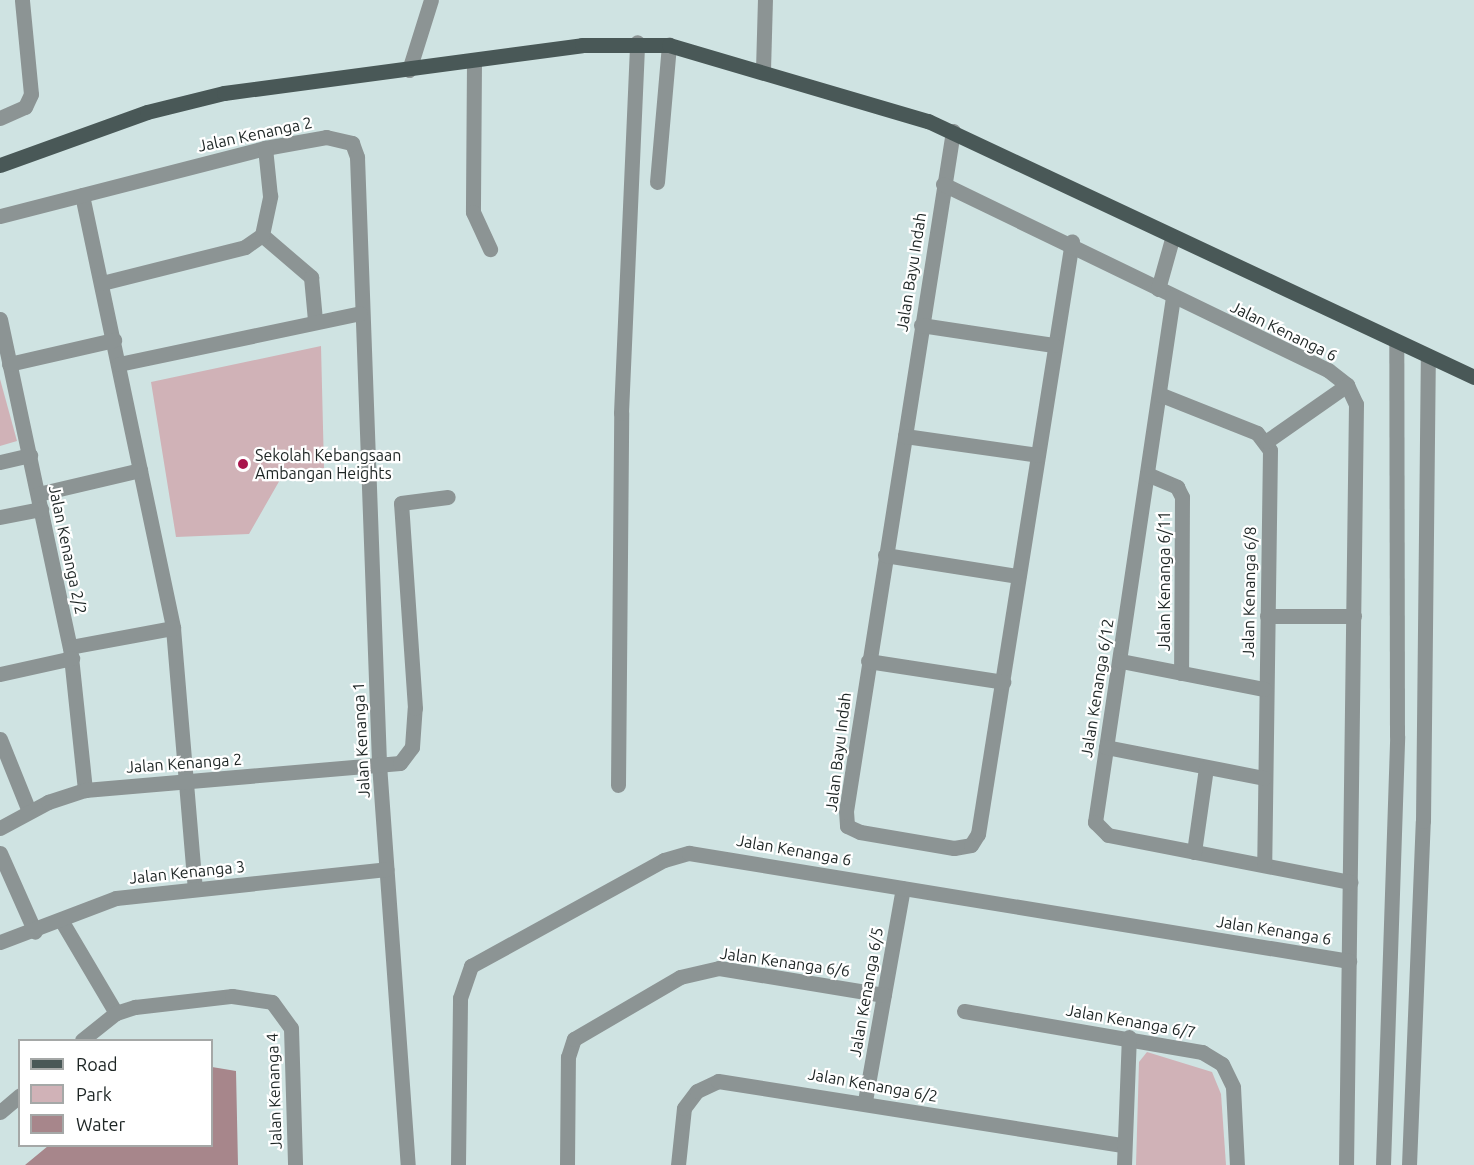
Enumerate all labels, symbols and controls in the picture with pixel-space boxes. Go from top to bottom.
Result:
street label: Jalan Kenanga 2 [196,113,314,155]
street label: Jalan Bayu Indah [892,211,930,333]
street label: Jalan Kenanga 6 [1228,297,1340,365]
place label: Sekolah Kebangsaan Ambangan Heights [255,445,401,483]
marker: Sekolah Kebangsaan Ambangan Heights [236,457,250,471]
street label: Jalan Kenanga 2/2 [45,484,91,616]
street label: Jalan Kenanga 6/11 [1154,511,1174,651]
street label: Jalan Kenanga 6/8 [1238,526,1260,658]
street label: Jalan Kenanga 6/12 [1077,617,1117,759]
street label: Jalan Kenanga 1 [348,681,374,799]
street label: Jalan Bayu Indah [821,691,855,813]
street label: Jalan Kenanga 2 [125,749,243,777]
street label: Jalan Kenanga 6 [735,830,853,870]
street label: Jalan Kenanga 3 [128,856,246,888]
street label: Jalan Kenanga 6 [1215,911,1333,949]
street label: Jalan Kenanga 6/5 [845,926,887,1058]
street label: Jalan Kenanga 6/6 [719,943,851,981]
street label: Jalan Kenanga 6/7 [1065,1000,1197,1042]
street label: Jalan Kenanga 4 [262,1033,286,1149]
legend [18,1039,213,1147]
text: Road [76,1054,118,1074]
street label: Jalan Kenanga 6/2 [807,1064,939,1106]
text: Park [76,1084,112,1104]
text: Water [76,1114,125,1134]

